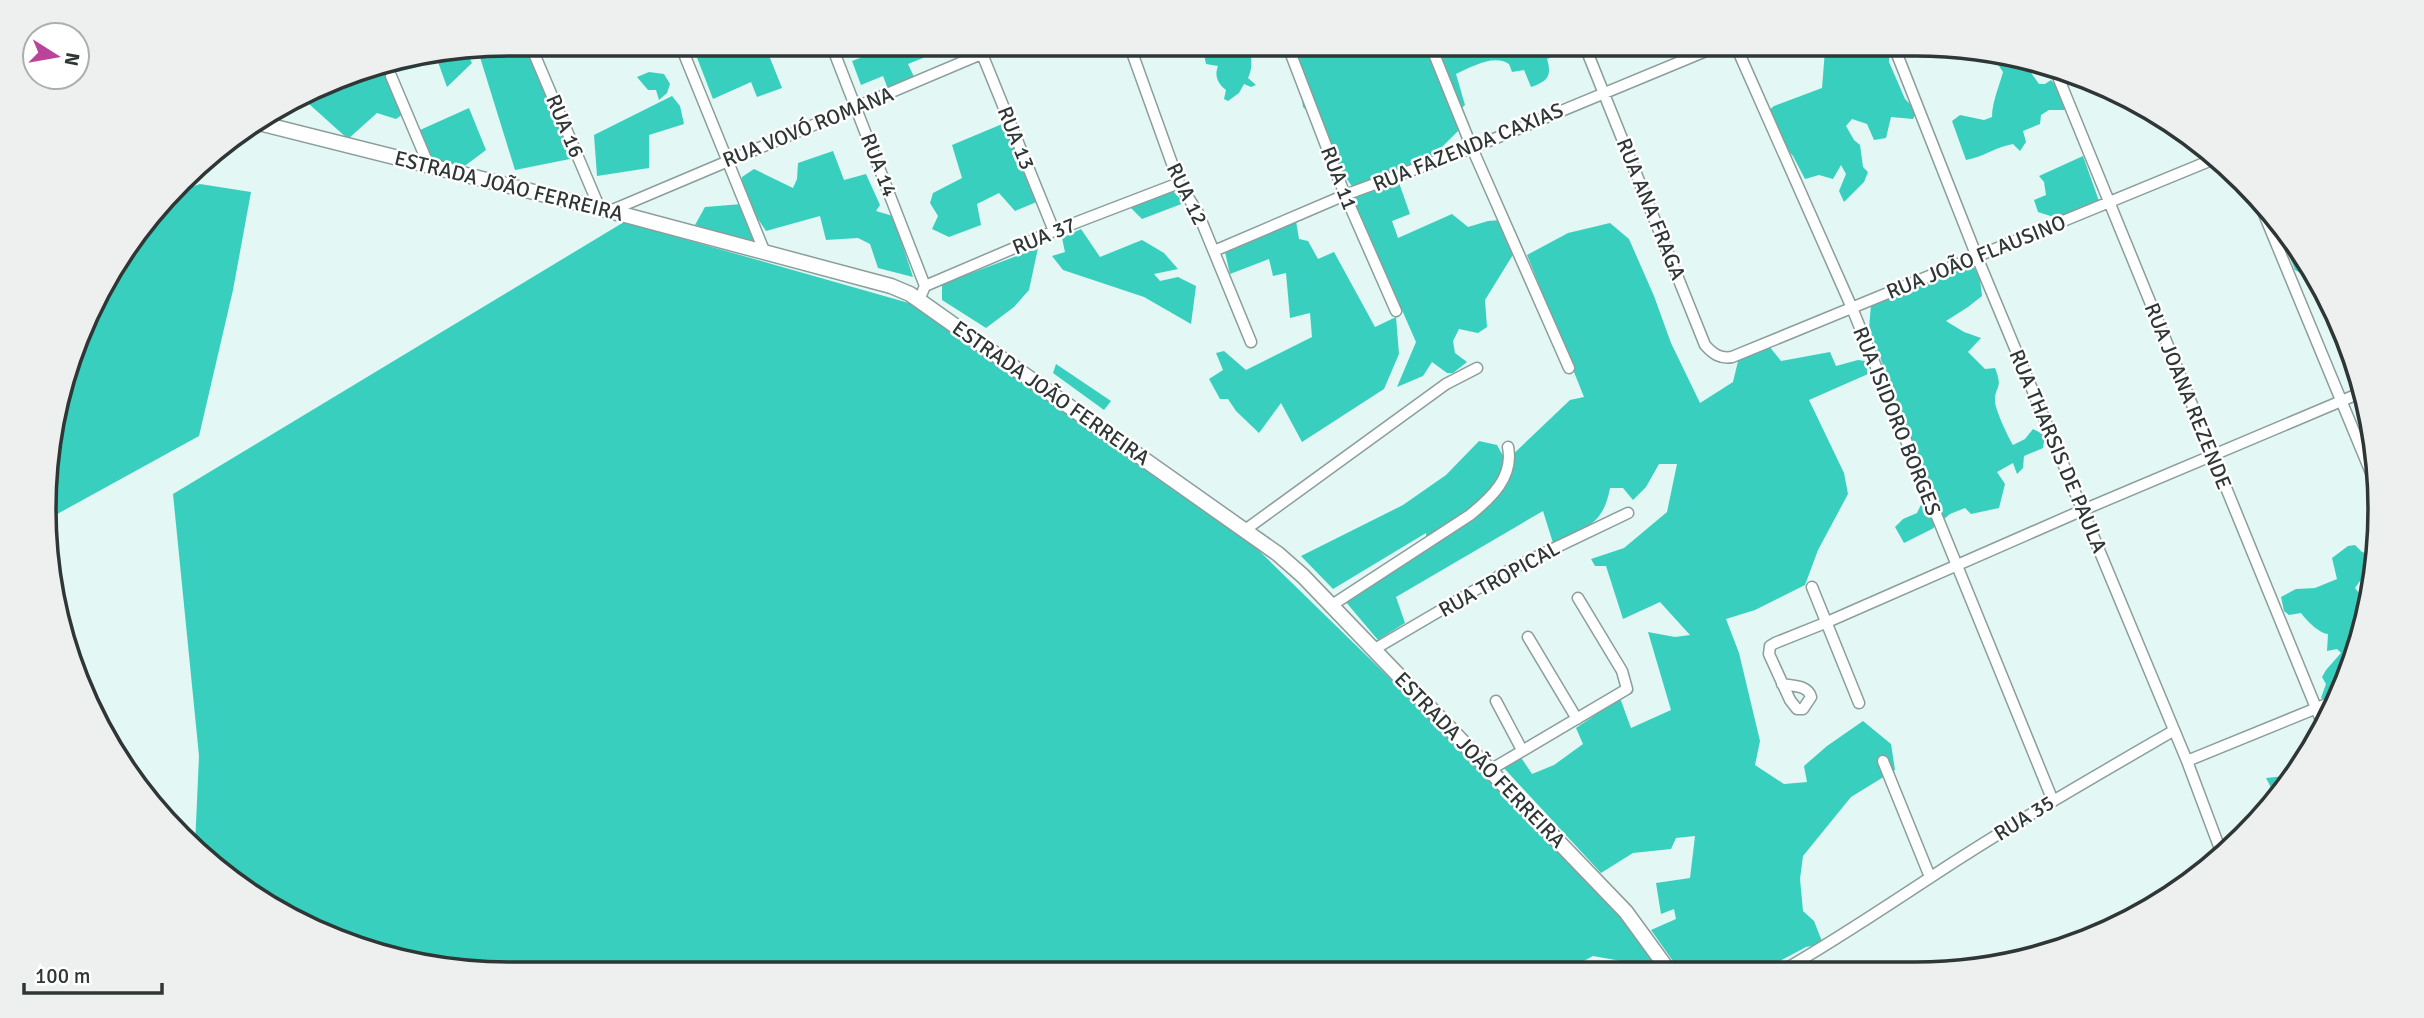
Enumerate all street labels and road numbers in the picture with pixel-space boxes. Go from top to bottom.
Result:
street label: RUA VOVÓ ROMANA [719,81,897,173]
street label: RUA 16 [540,90,590,162]
street label: RUA FAZENDA CAXIAS [1369,97,1567,197]
street label: RUA 13 [992,102,1040,174]
street label: RUA 14 [855,129,903,201]
street label: RUA ANA FRAGA [1611,134,1691,284]
street label: RUA 11 [1315,142,1363,214]
street label: ESTRADA JOÃO FERREIRA [392,145,626,227]
street label: RUA 12 [1161,159,1213,229]
street label: RUA JOÃO FLAUSINO [1882,209,2070,305]
street label: RUA 37 [1008,212,1080,260]
street label: RUA JOANA REZENDE [2139,299,2237,493]
street label: ESTRADA JOÃO FERREIRA [947,315,1155,471]
street label: RUA ISIDORO BORGES [1847,323,1947,519]
street label: RUA THARSIS DE PAULA [2003,345,2113,557]
street label: RUA TROPICAL [1434,535,1564,623]
street label: ESTRADA JOÃO FERREIRA [1389,666,1571,854]
street label: RUA 35 [1989,789,2059,847]

